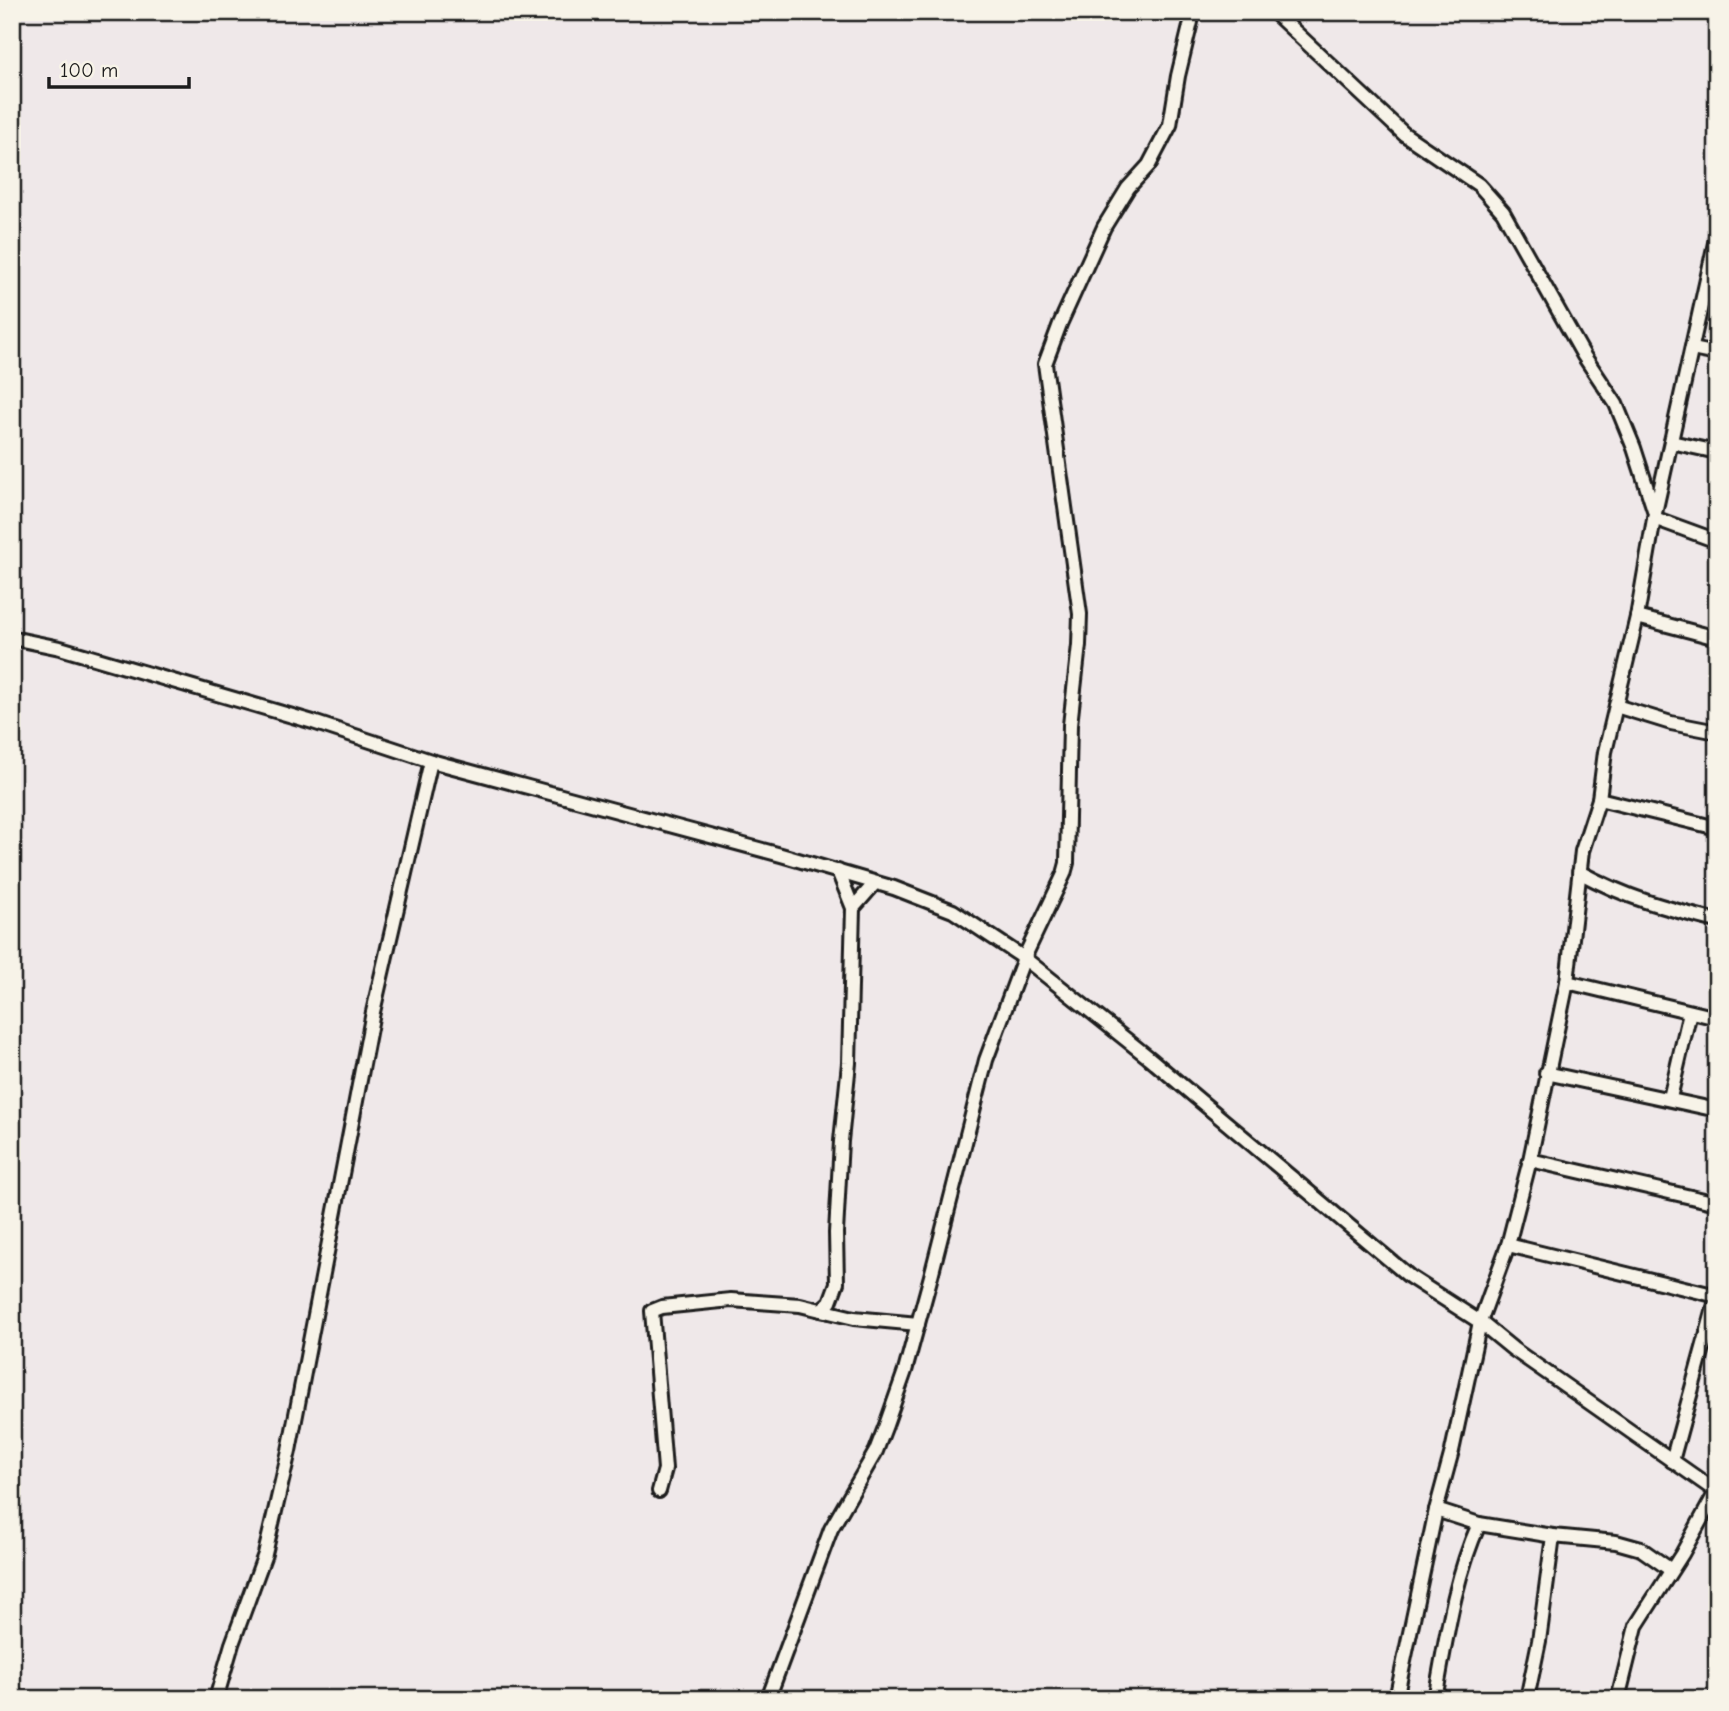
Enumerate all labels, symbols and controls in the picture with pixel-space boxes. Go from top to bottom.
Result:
scale bar [49,46,189,90]
text: 100 m [60,58,118,82]

